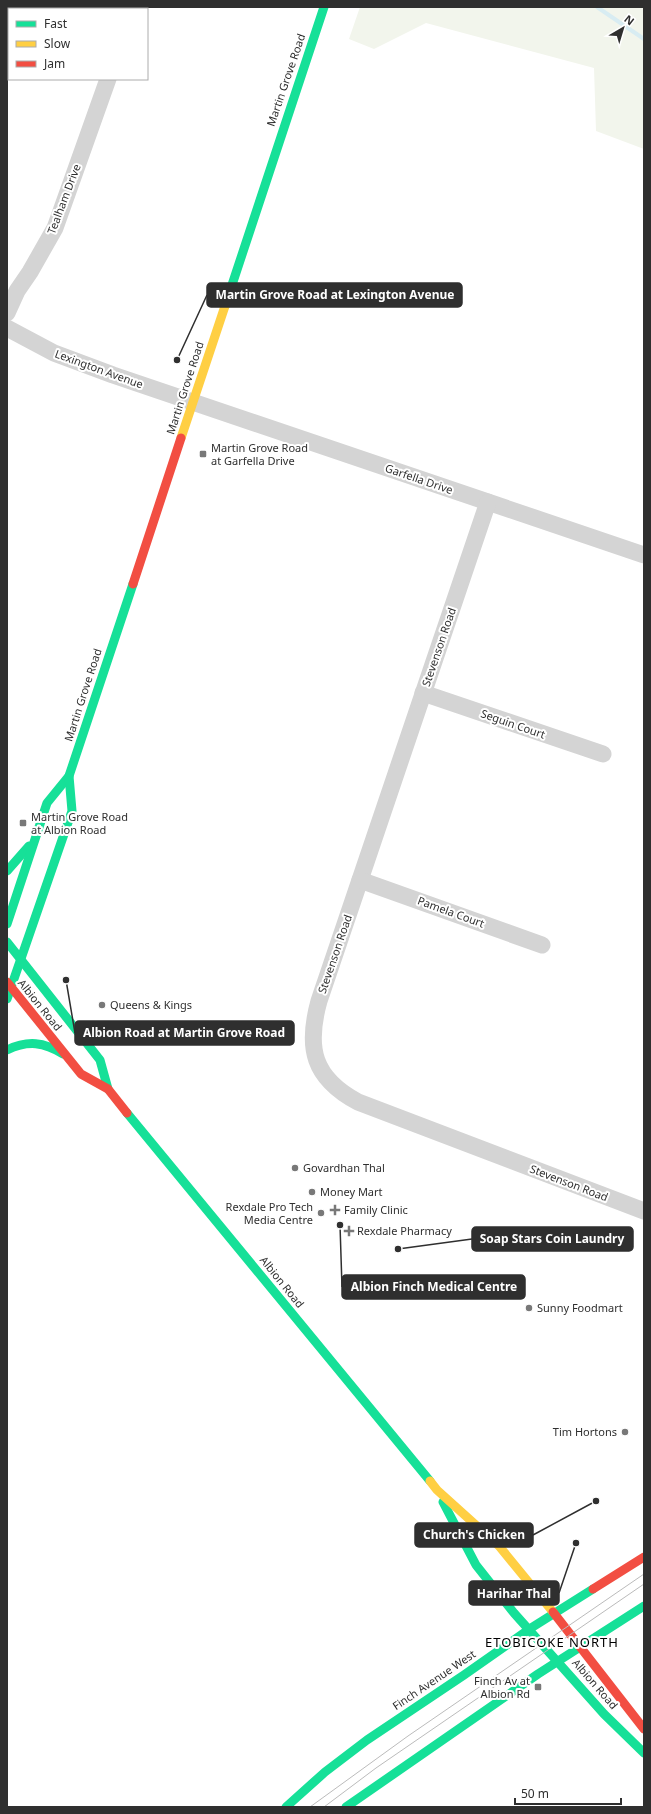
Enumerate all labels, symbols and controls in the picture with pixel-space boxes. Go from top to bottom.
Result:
legend [8,8,148,80]
north arrow [603,8,643,48]
text: N [621,11,638,28]
text: Fast [44,15,68,32]
street label: Martin Grove Road [263,32,308,128]
text: Slow [44,35,71,52]
text: Jam [43,55,65,72]
street label: Tealham Drive [43,162,84,236]
callout: Martin Grove Road at Lexington Avenue [207,283,462,307]
text: Martin Grove Road at Lexington Avenue [216,286,454,303]
street label: Martin Grove Road [162,339,207,436]
street label: Lexington Avenue [53,346,145,391]
place label: Martin Grove Road at Garfella Drive [211,440,308,468]
marker: Martin Grove Road at Garfella Drive [198,449,208,459]
street label: Garfella Drive [383,460,455,497]
street label: Stevenson Road [418,605,459,688]
street label: Martin Grove Road [60,646,105,743]
street label: Seguin Court [479,705,547,742]
place label: Martin Grove Road at Albion Road [31,809,128,837]
marker: Martin Grove Road at Albion Road [18,818,28,828]
street label: Pamela Court [416,892,487,931]
street label: Stevenson Road [314,912,355,995]
street label: Albion Road [15,976,66,1034]
place label: Queens & Kings [110,997,192,1012]
marker: Queens & Kings [97,1000,107,1010]
callout: Albion Road at Martin Grove Road [75,1021,294,1045]
text: Albion Road at Martin Grove Road [83,1024,285,1041]
place label: Govardhan Thal [303,1160,385,1175]
street label: Stevenson Road [528,1161,610,1204]
marker: Govardhan Thal [290,1163,300,1173]
place label: Money Mart [320,1184,383,1199]
marker: Money Mart [307,1187,317,1197]
place label: Rexdale Pro Tech Media Centre [226,1199,313,1227]
place label: Family Clinic [344,1202,408,1217]
marker: Family Clinic [329,1204,341,1216]
marker: Rexdale Pro Tech Media Centre [316,1208,326,1218]
place label: Rexdale Pharmacy [357,1223,452,1238]
marker: Rexdale Pharmacy [344,1226,354,1236]
callout: Soap Stars Coin Laundry [472,1227,633,1251]
text: Soap Stars Coin Laundry [480,1230,624,1247]
street label: Albion Road [257,1253,308,1311]
callout: Albion Finch Medical Centre [342,1275,525,1299]
text: Albion Finch Medical Centre [351,1278,517,1295]
place label: Sunny Foodmart [537,1300,623,1315]
marker: Sunny Foodmart [524,1303,534,1313]
place label: Tim Hortons [553,1424,617,1439]
marker: Tim Hortons [620,1427,630,1437]
callout: Church's Chicken [415,1523,533,1547]
text: Church's Chicken [423,1526,525,1543]
callout: Harihar Thal [469,1581,559,1605]
text: Harihar Thal [477,1585,551,1602]
district label: ETOBICOKE NORTH [485,1633,619,1651]
street label: Finch Avenue West [389,1646,478,1713]
street label: Albion Road [569,1655,621,1712]
place label: Finch Av at Albion Rd [474,1673,530,1701]
marker: Finch Av at Albion Rd [533,1682,543,1692]
scale bar [515,1780,621,1806]
text: 50 m [521,1785,549,1802]

